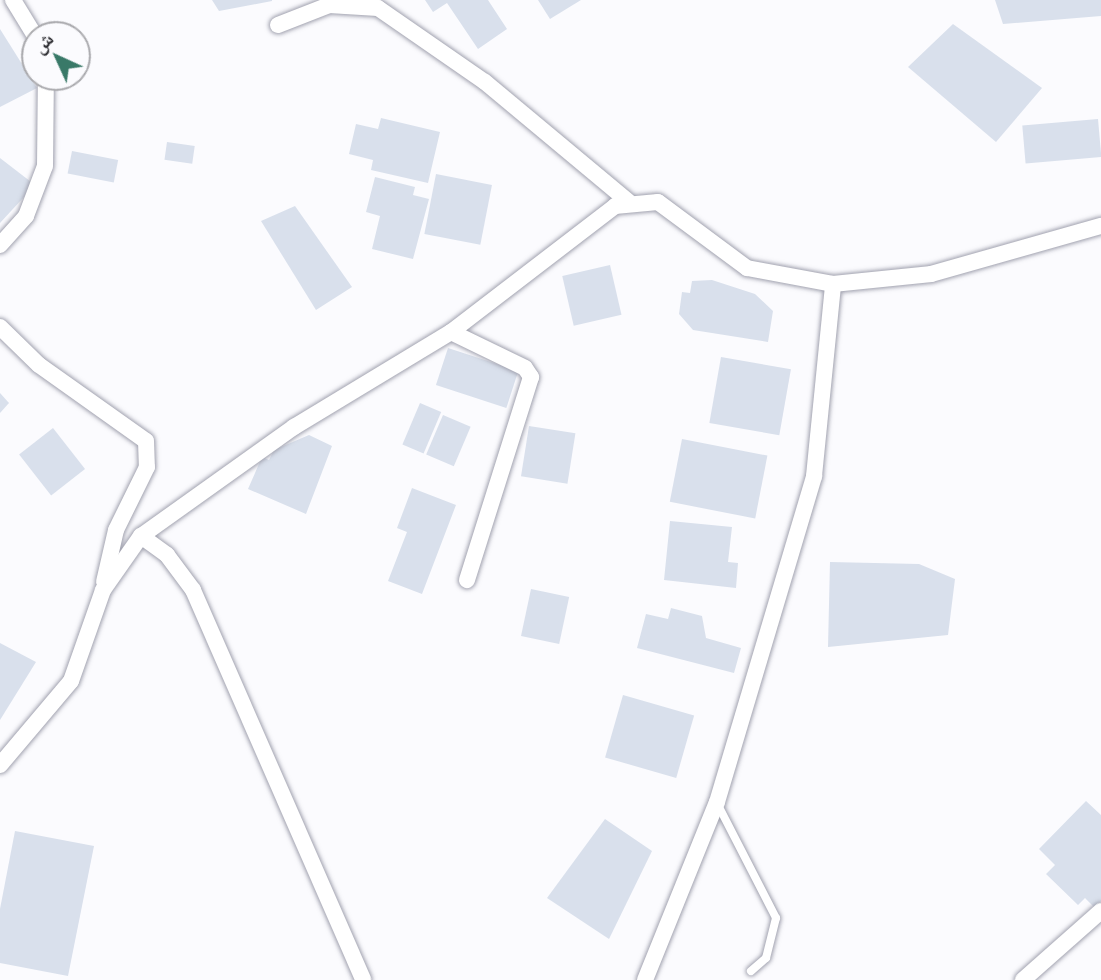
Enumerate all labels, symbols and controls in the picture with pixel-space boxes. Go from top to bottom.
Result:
north arrow [21,21,91,91]
text: ش [27,27,57,57]

